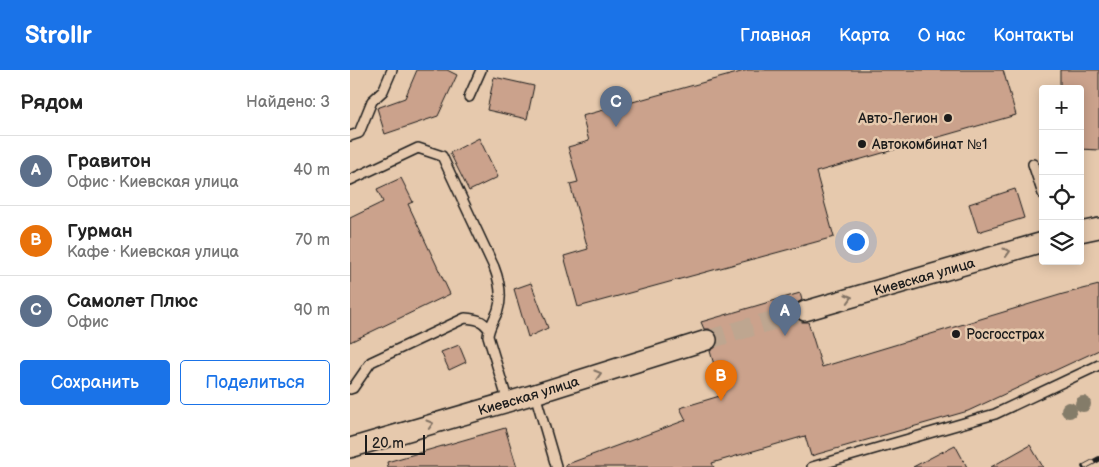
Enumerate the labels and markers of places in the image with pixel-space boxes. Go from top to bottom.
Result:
pin: C [600,86,632,127]
place label: Авто-Легион [857,110,938,127]
marker: Авто-Легион [942,112,954,124]
place label: Автокомбинат №1 [871,136,988,153]
marker: Автокомбинат №1 [856,138,868,150]
pin: A [769,295,801,336]
place label: Росгосстрах [966,326,1045,343]
marker: Росгосстрах [950,328,962,340]
pin: B [705,360,737,401]

